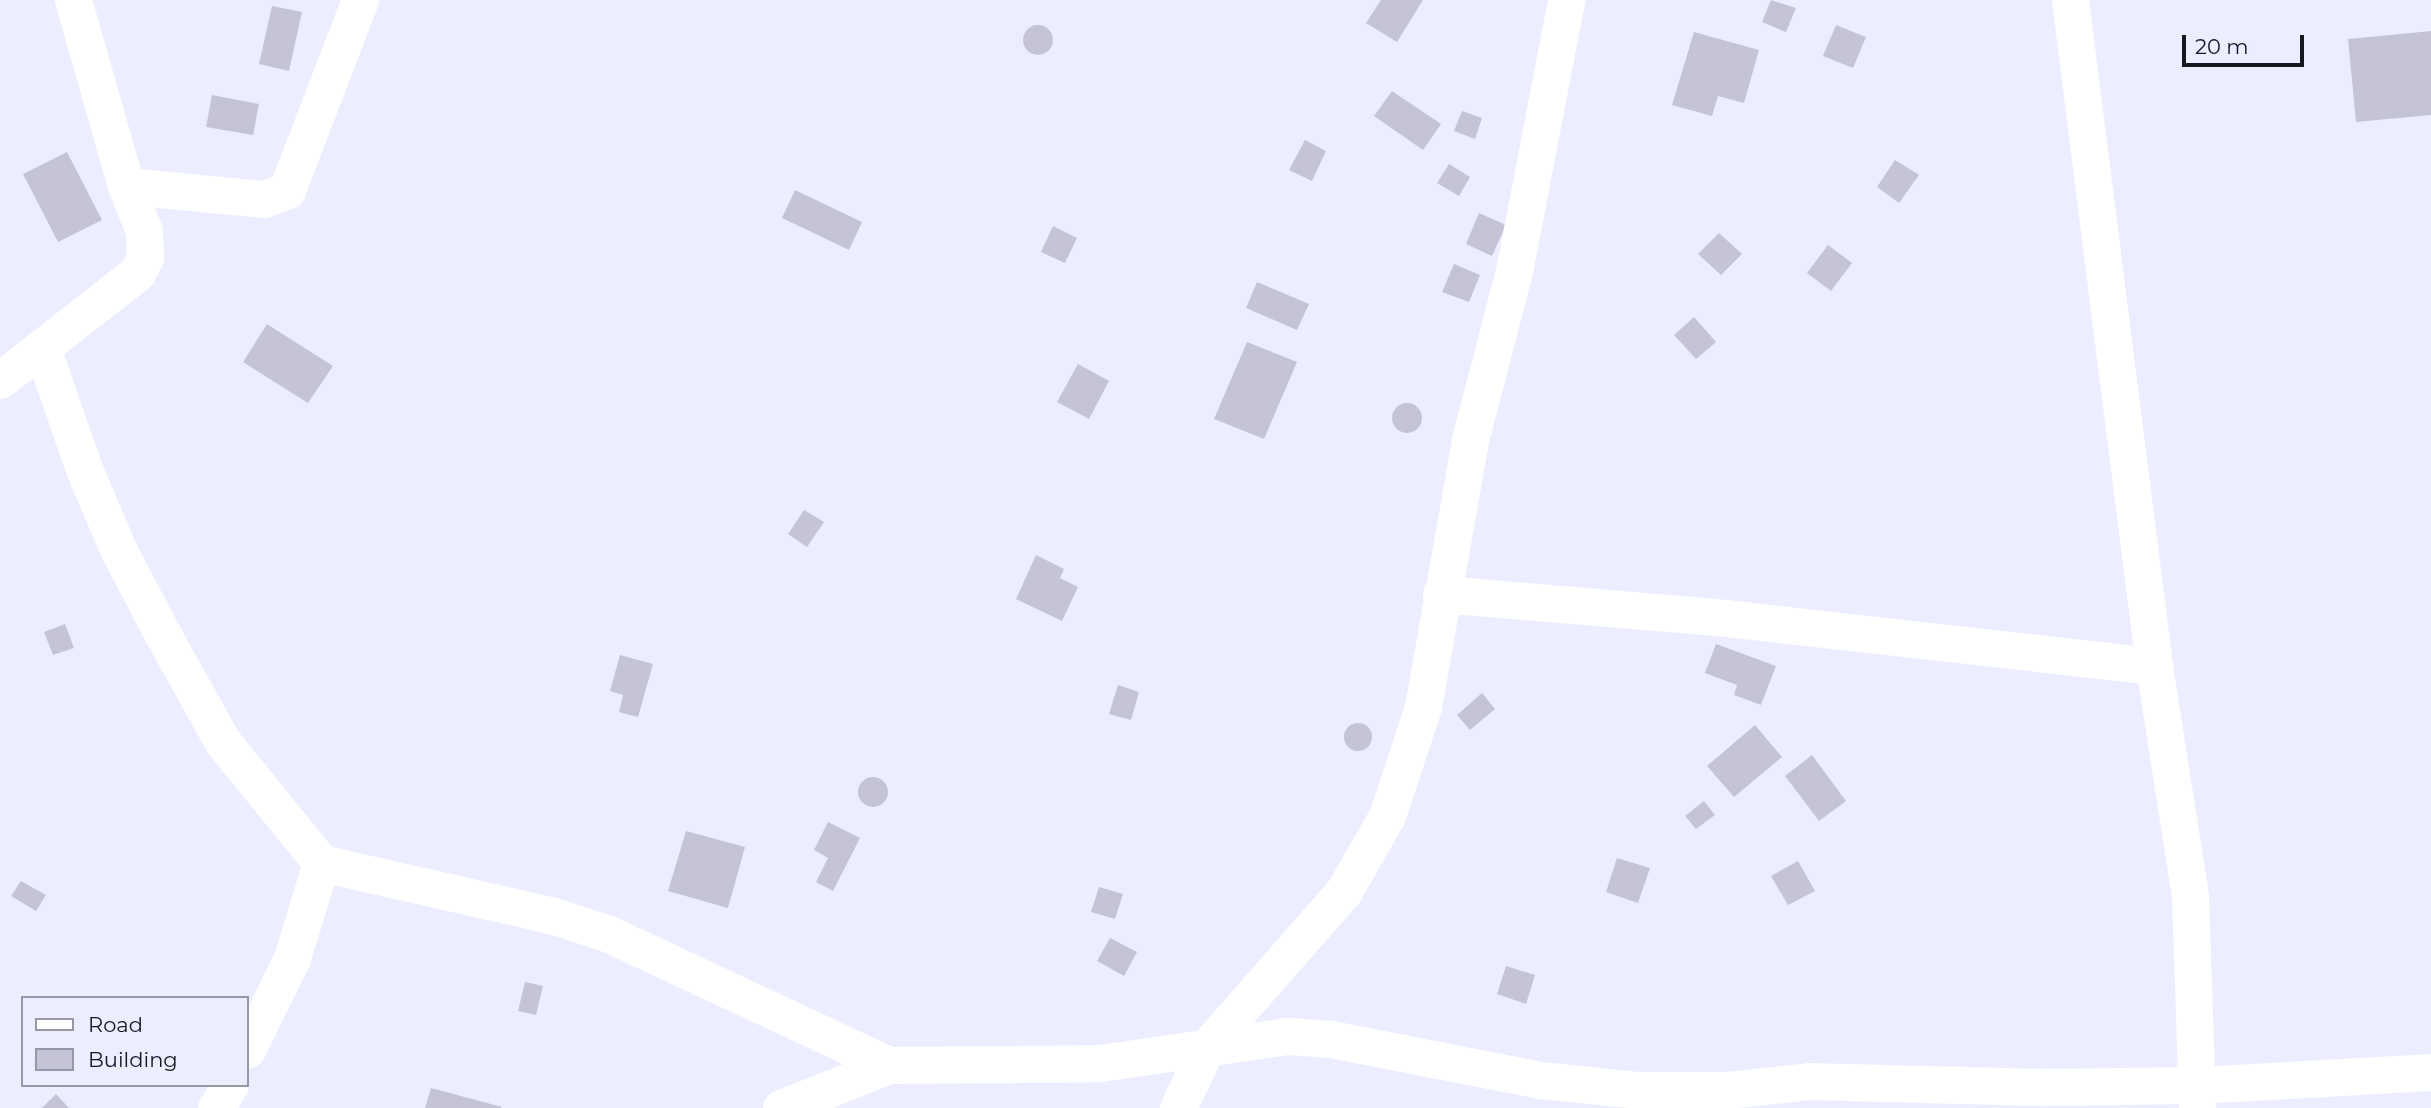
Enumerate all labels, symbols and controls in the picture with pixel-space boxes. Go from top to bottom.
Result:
scale bar [2186,21,2308,65]
text: 20 m [2195,34,2249,59]
legend [21,996,248,1087]
text: Road [88,1012,143,1037]
text: Building [88,1047,178,1072]

